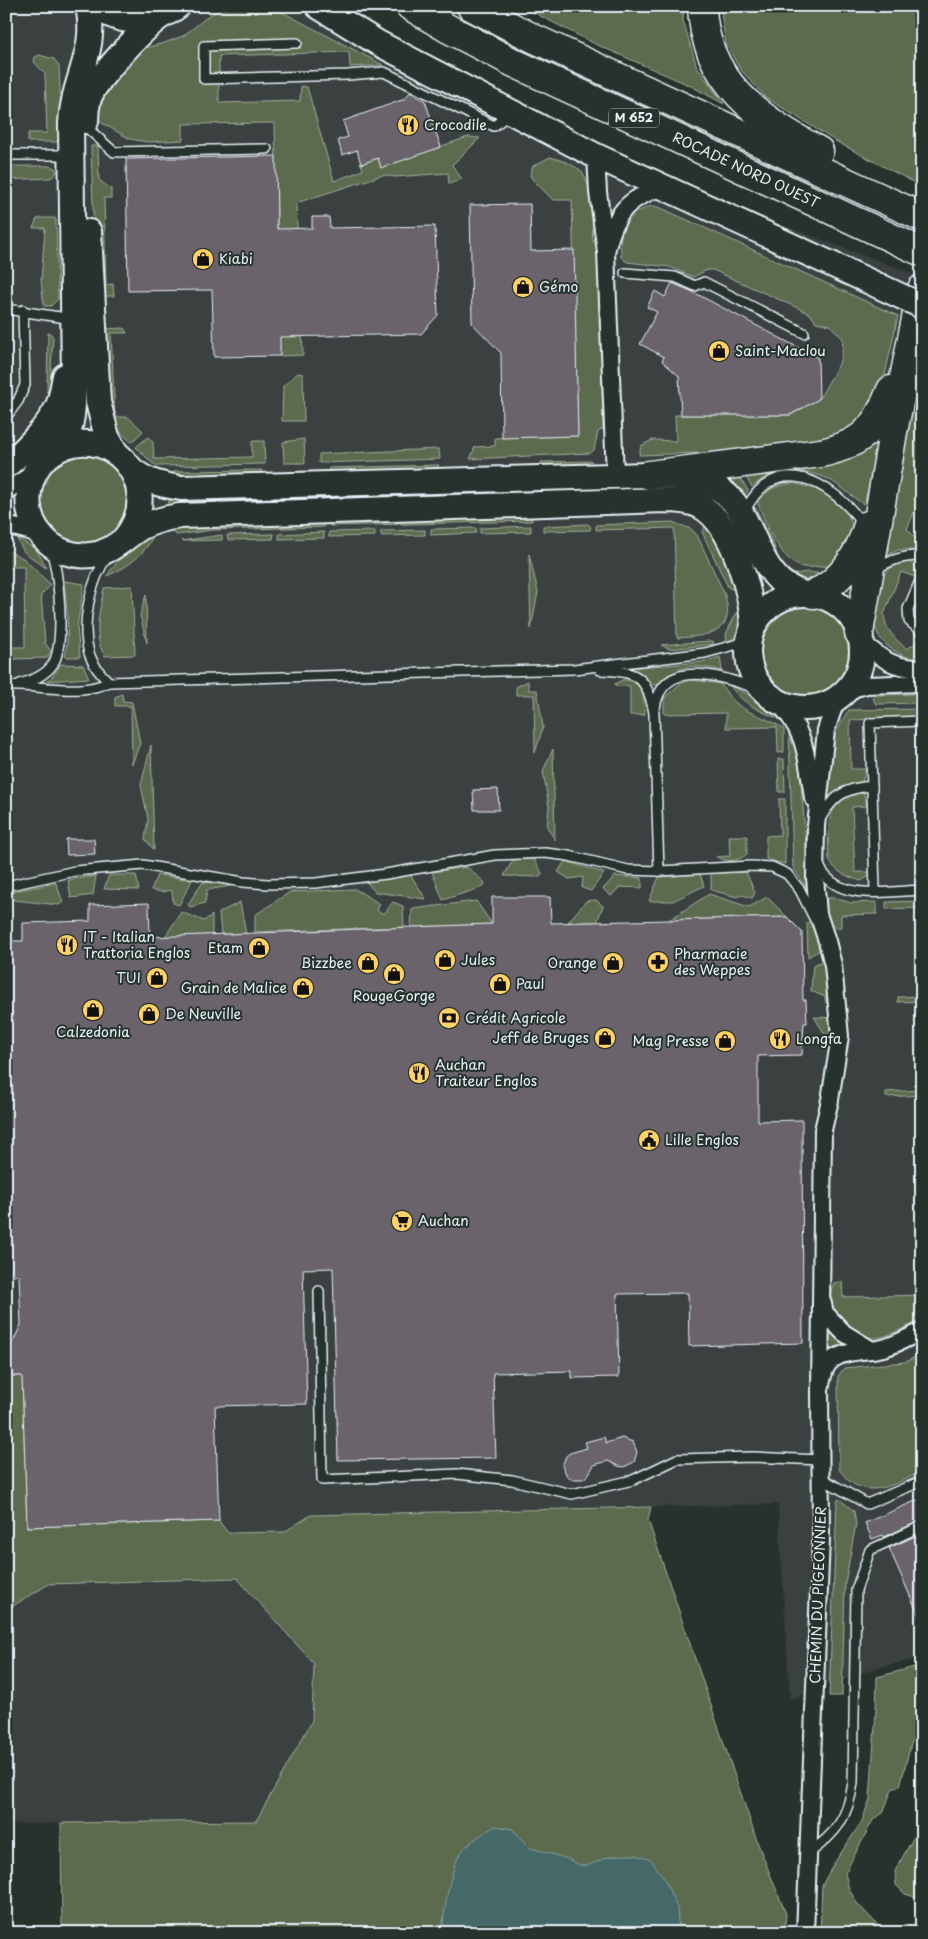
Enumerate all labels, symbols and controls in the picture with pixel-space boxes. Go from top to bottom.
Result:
road number: M 652 [609,109,659,128]
restaurant icon: Crocodile [396,113,420,137]
place label: Crocodile [424,114,487,135]
street label: ROCADE NORD OUEST [669,126,823,213]
shop icon: Kiabi [191,247,215,271]
place label: Kiabi [219,248,253,269]
shop icon: Gémo [511,275,535,299]
place label: Gémo [539,276,578,297]
shop icon: Saint-Maclou [707,339,731,363]
place label: Saint-Maclou [735,340,826,361]
place label: IT - Italian Trattoria Englos [83,926,190,963]
restaurant icon: IT - Italian Trattoria Englos [55,933,79,957]
shop icon: Etam [247,936,271,960]
place label: Etam [208,937,243,958]
place label: Pharmacie des Weppes [674,943,750,980]
shop icon: Jules [433,948,457,972]
place label: Jules [461,949,495,970]
pharmacy icon: Pharmacie des Weppes [646,950,670,974]
shop icon: Bizzbee [356,951,380,975]
shop icon: Orange [601,951,625,975]
place label: Bizzbee [301,952,352,973]
place label: Orange [547,952,597,973]
shop icon: RougeGorge [382,962,406,986]
shop icon: TUI [145,966,169,990]
place label: TUI [116,967,141,988]
shop icon: Paul [488,972,512,996]
place label: Paul [516,973,544,994]
shop icon: Grain de Malice [291,976,315,1000]
place label: Grain de Malice [181,977,287,998]
place label: RougeGorge [353,985,435,1006]
shop icon: Calzedonia [81,998,105,1022]
shop icon: De Neuville [137,1002,161,1026]
place label: De Neuville [165,1003,242,1024]
bank icon: Crédit Agricole [437,1006,461,1030]
place label: Crédit Agricole [465,1007,566,1028]
place label: Calzedonia [56,1021,130,1042]
shop icon: Jeff de Bruges [593,1026,617,1050]
place label: Jeff de Bruges [493,1027,589,1048]
restaurant icon: Longfa [768,1027,792,1051]
place label: Longfa [796,1028,842,1049]
shop icon: Mag Presse [713,1029,737,1053]
place label: Mag Presse [632,1030,709,1051]
place label: Auchan Traiteur Englos [435,1054,537,1091]
restaurant icon: Auchan Traiteur Englos [407,1061,431,1085]
public building icon: Lille Englos [637,1128,661,1152]
place label: Lille Englos [665,1129,739,1150]
supermarket icon: Auchan [390,1209,414,1233]
place label: Auchan [418,1210,469,1231]
street label: CHEMIN DU PIGEONNIER [804,1506,831,1684]

